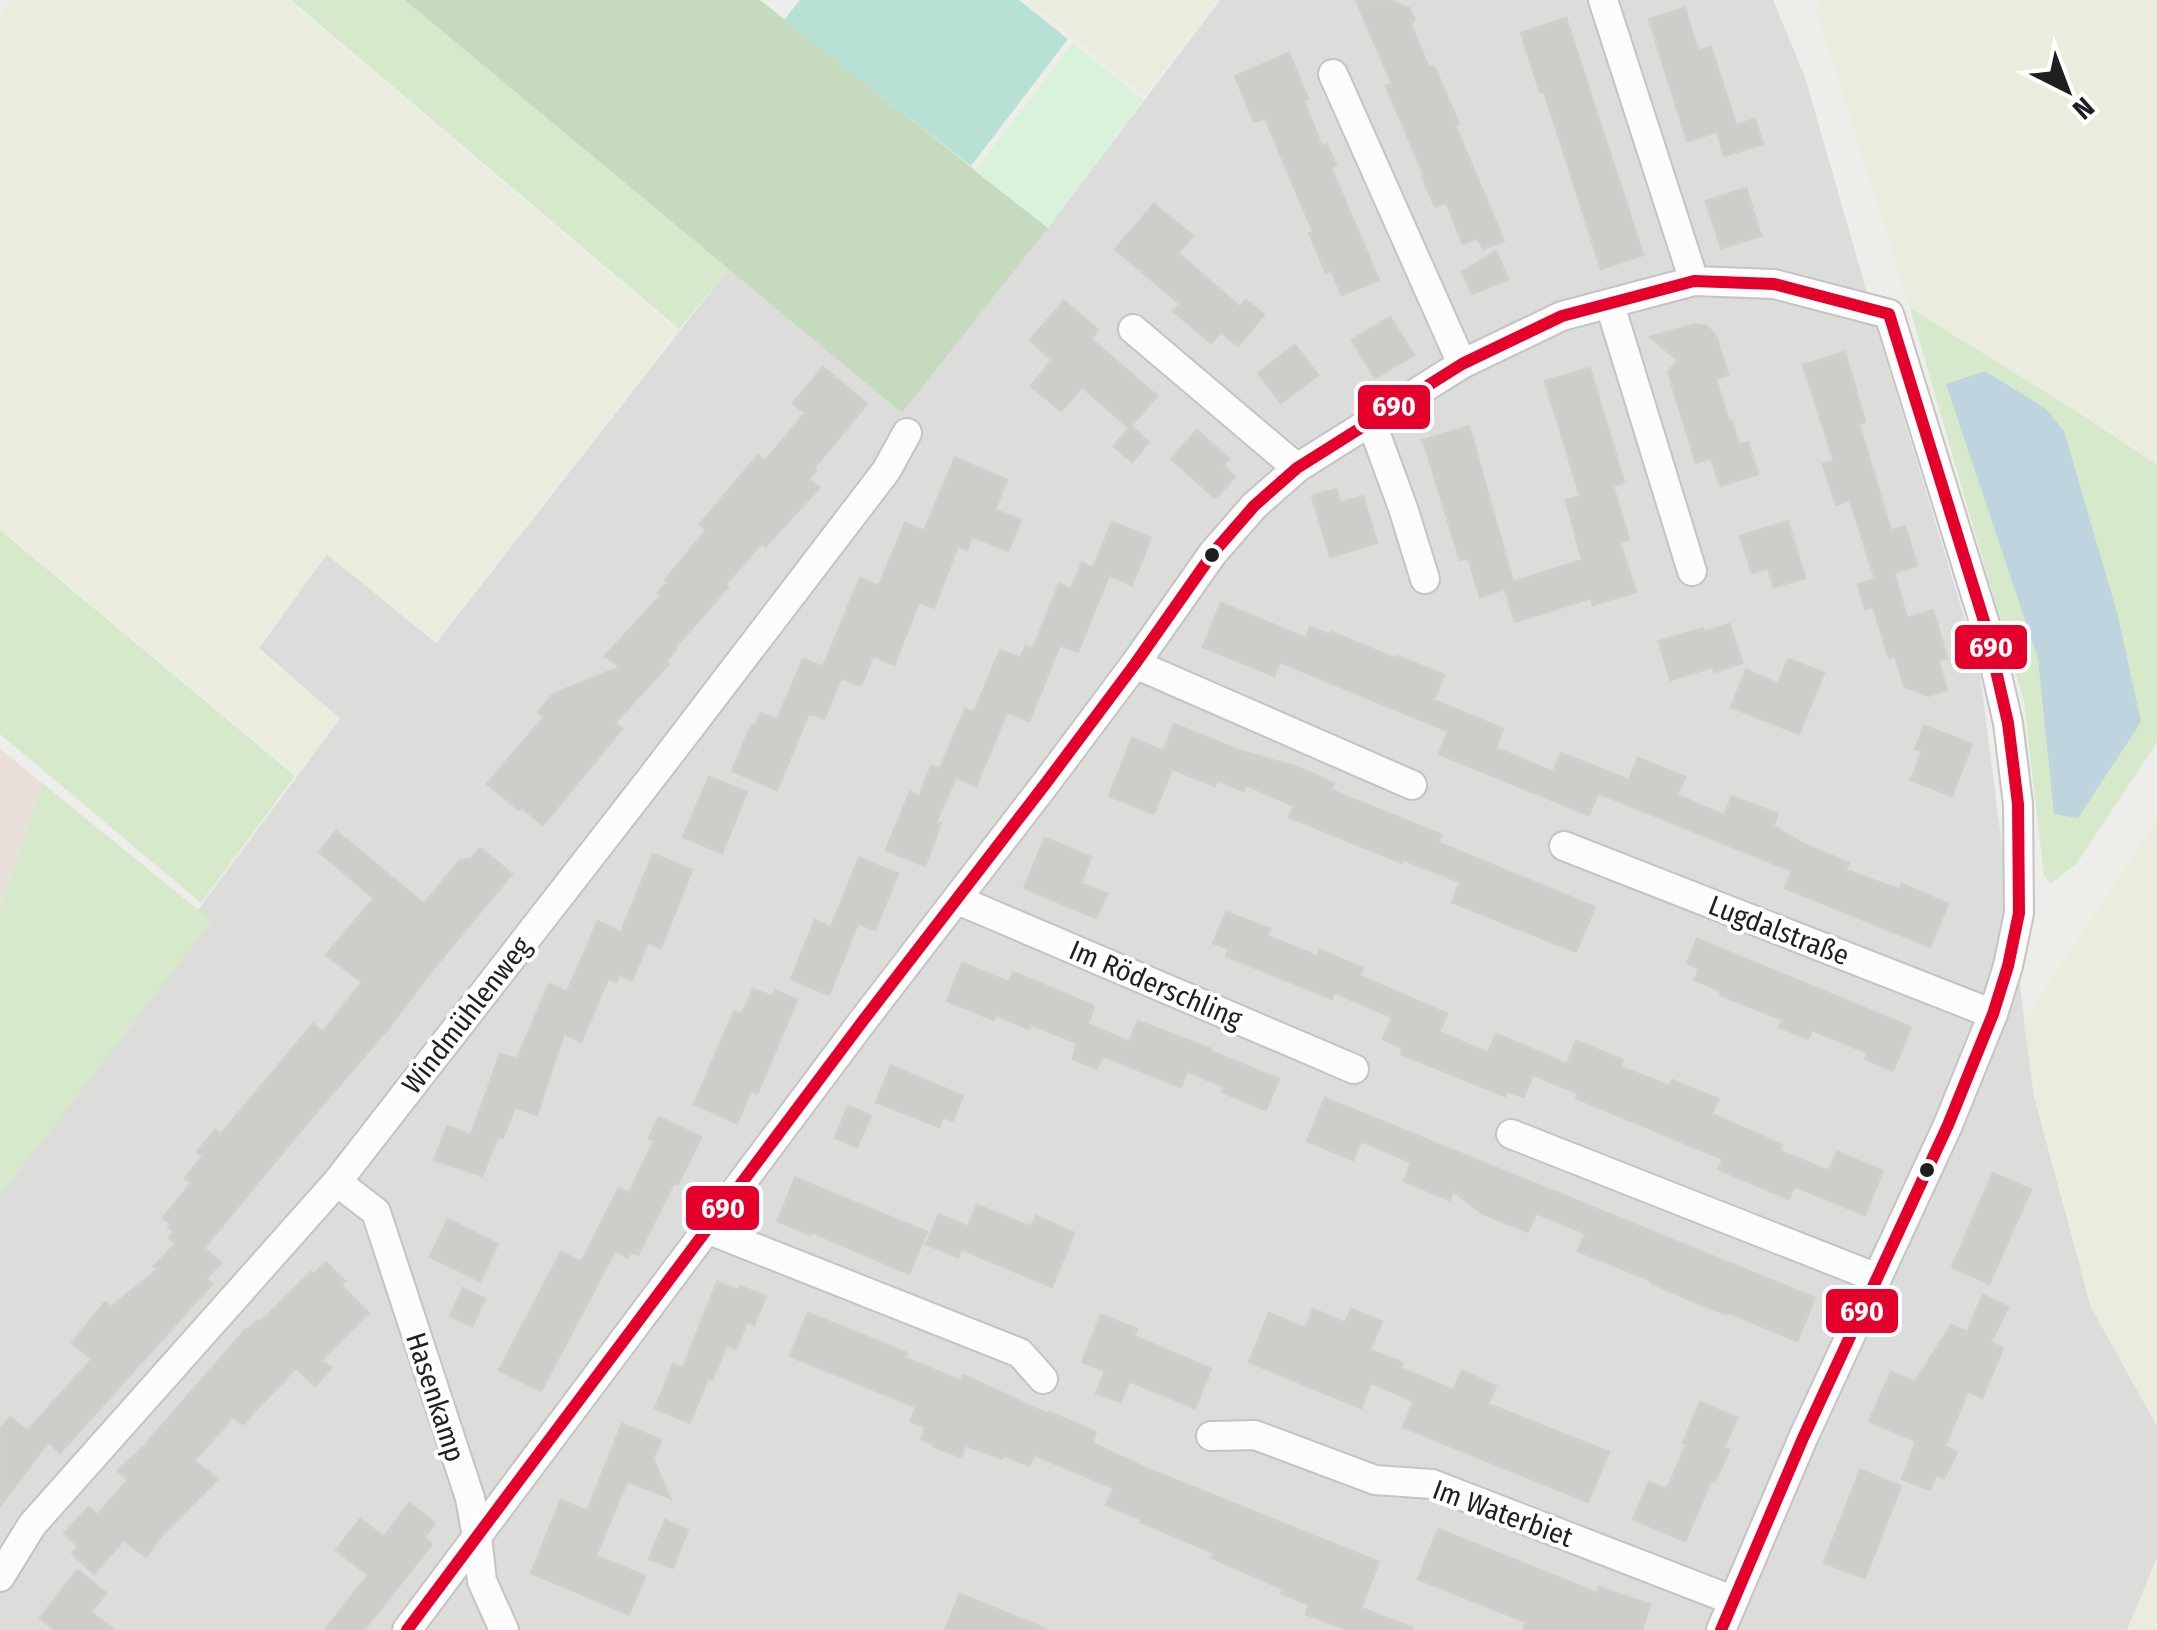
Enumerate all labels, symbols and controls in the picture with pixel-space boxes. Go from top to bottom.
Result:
north arrow [2017,40,2117,140]
text: N [2066,90,2101,126]
line badge: 690 [1356,383,1432,431]
text: 690 [1372,390,1416,423]
unlabelled marker [1202,545,1222,565]
line badge: 690 [1953,623,2029,671]
text: 690 [1969,631,2013,664]
street label: Lugdalstraße [1704,889,1854,972]
street label: Windmühlenweg [395,930,538,1100]
street label: Im Röderschling [1065,933,1248,1036]
unlabelled marker [1917,1160,1937,1180]
line badge: 690 [684,1184,761,1232]
text: 690 [701,1192,745,1225]
line badge: 690 [1824,1287,1900,1335]
text: 690 [1840,1295,1884,1328]
street label: Hasenkamp [399,1328,472,1466]
street label: Im Waterbiet [1428,1473,1578,1554]

